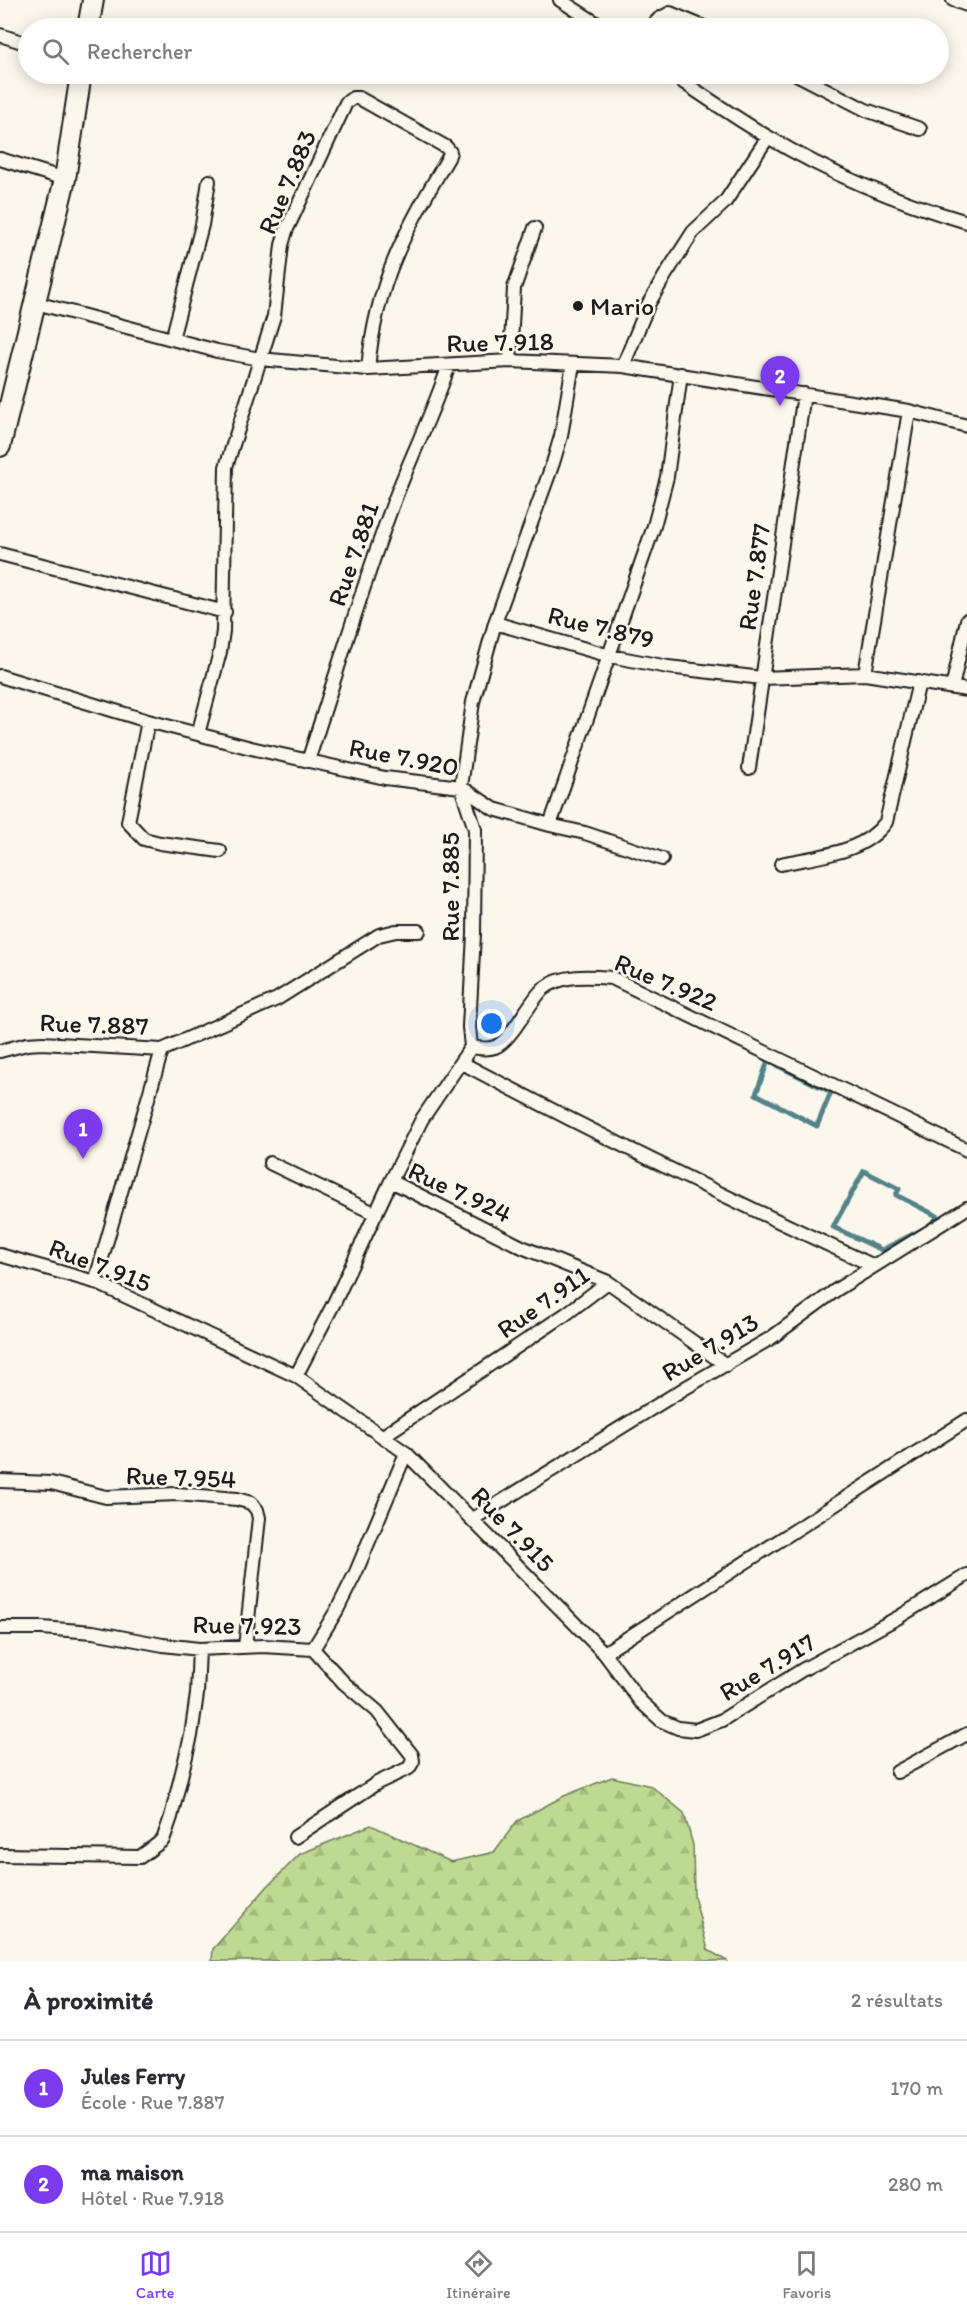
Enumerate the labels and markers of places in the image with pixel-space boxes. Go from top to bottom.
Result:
place label: Mario [590,290,654,322]
marker: Mario [571,299,585,313]
pin: 2 [760,356,800,406]
pin: 1 [64,1110,103,1159]

